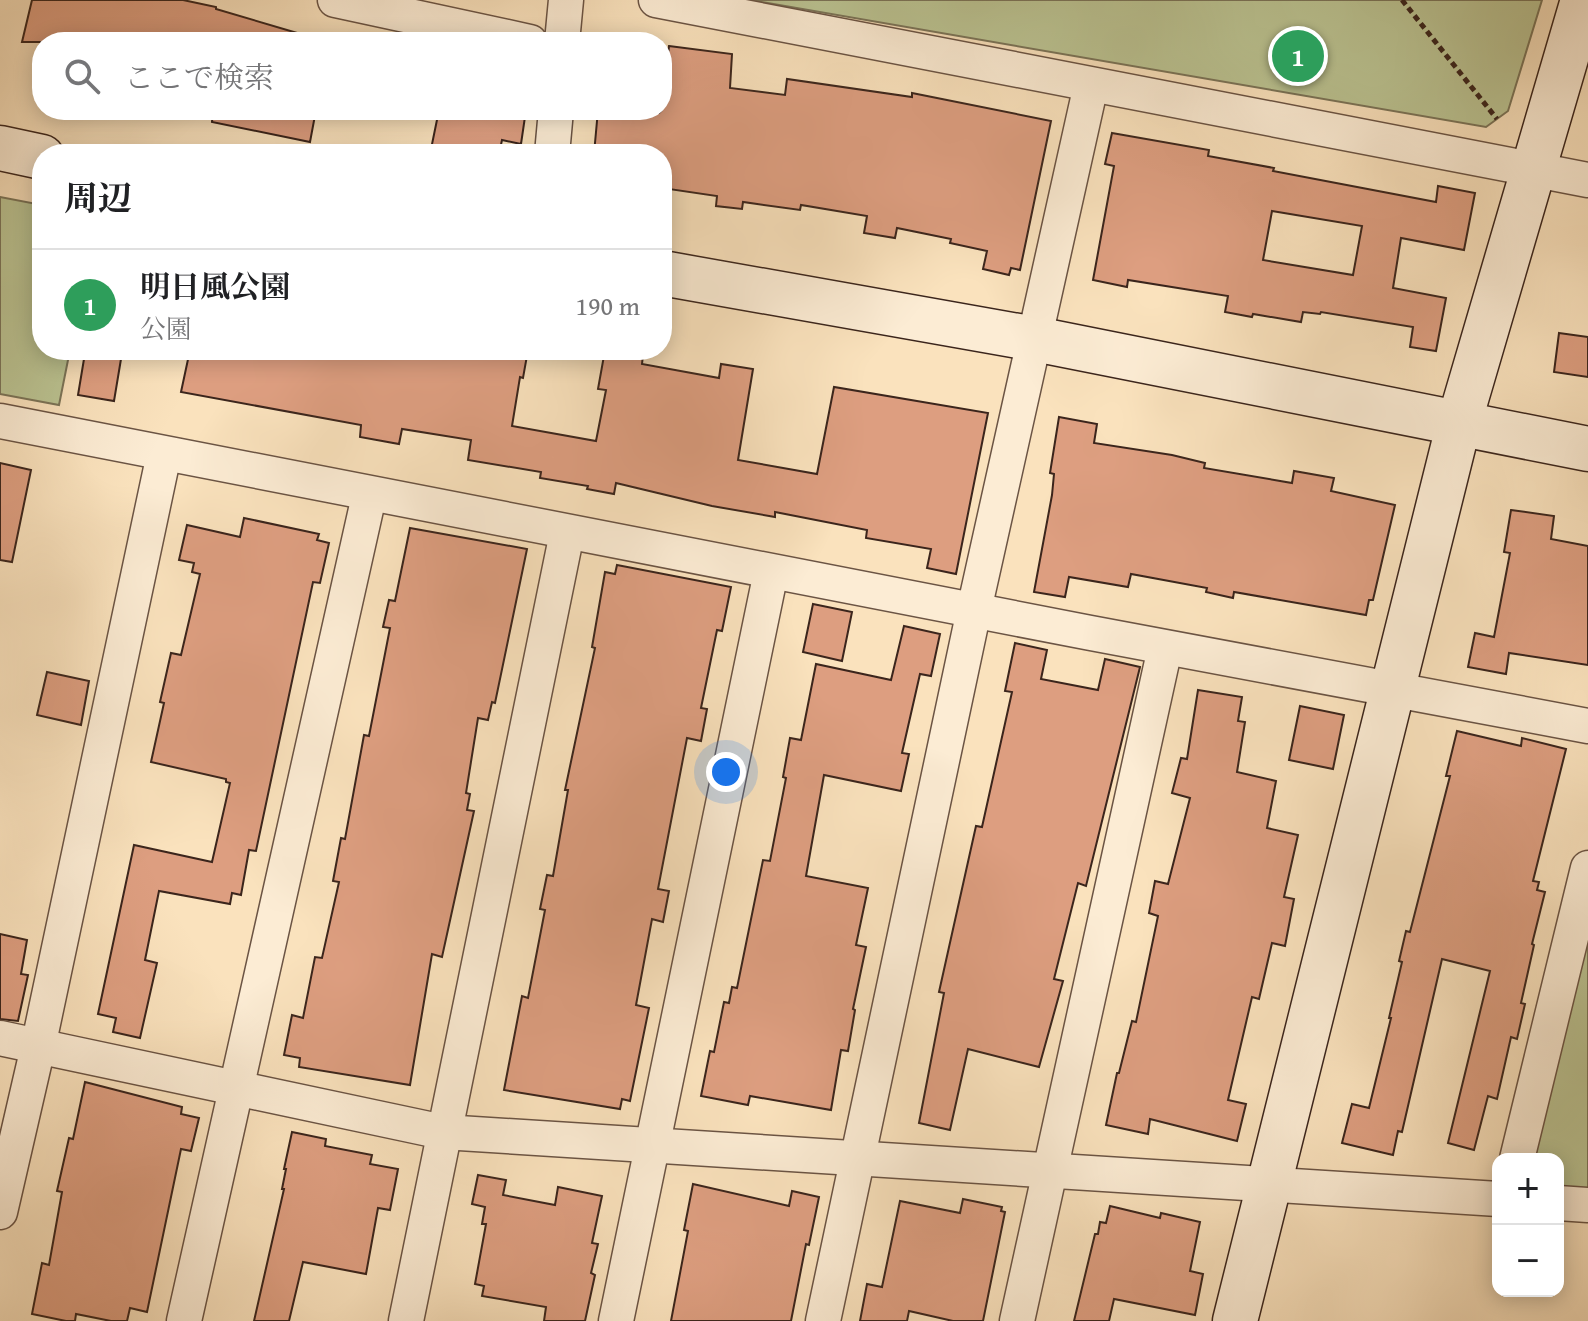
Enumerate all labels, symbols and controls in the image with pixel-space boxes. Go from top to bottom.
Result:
pin: 1 [1272,26,1324,86]
search box [32,32,672,120]
icon: search [60,54,104,98]
text: ここで検索 [124,55,274,99]
text: 周辺 [64,173,132,222]
text: 明日風公園 [140,264,290,308]
text: 1 [83,286,97,325]
text: 190 m [575,286,640,325]
text: 公園 [140,309,192,348]
your location [706,752,746,792]
map controls [1492,1153,1564,1297]
button: + [1492,1153,1564,1225]
button: − [1492,1225,1564,1297]

